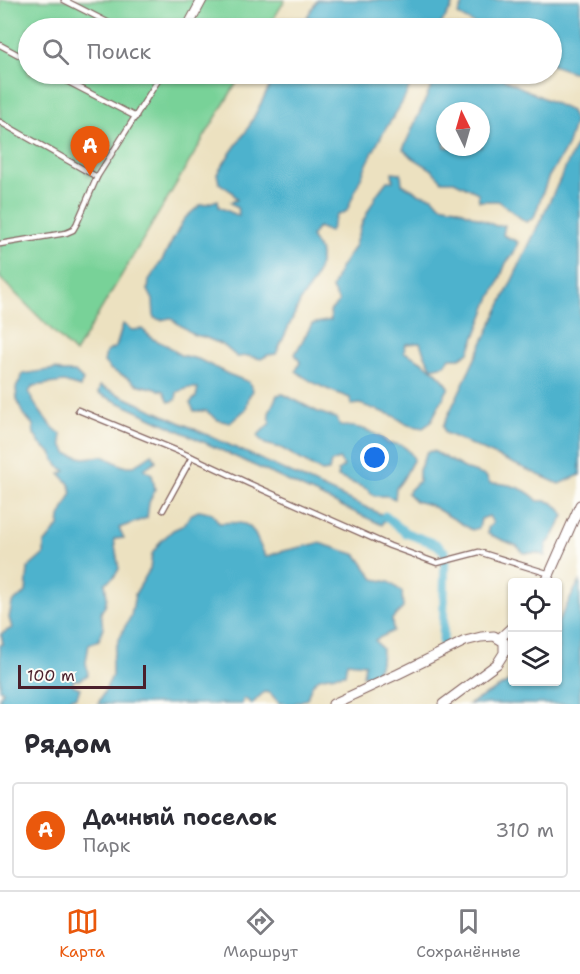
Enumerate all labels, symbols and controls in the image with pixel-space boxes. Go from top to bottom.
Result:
search box [18,18,562,84]
icon: search [39,35,72,68]
text: Поиск [87,37,151,66]
north arrow [436,102,490,156]
pin: A [70,126,110,176]
your location [360,443,389,472]
map controls [508,578,562,686]
button: locate [508,578,562,632]
button: layers [508,632,562,686]
scale bar [18,662,146,690]
text: 100 m [27,665,75,686]
text: Рядом [24,726,111,761]
text: Дачный поселок [83,803,277,832]
text: A [38,817,53,843]
text: 310 m [495,817,554,843]
text: Парк [83,832,130,858]
tab: Карта [59,905,105,962]
tab: Маршрут [223,905,298,962]
tab: Сохранённые [416,905,521,962]

